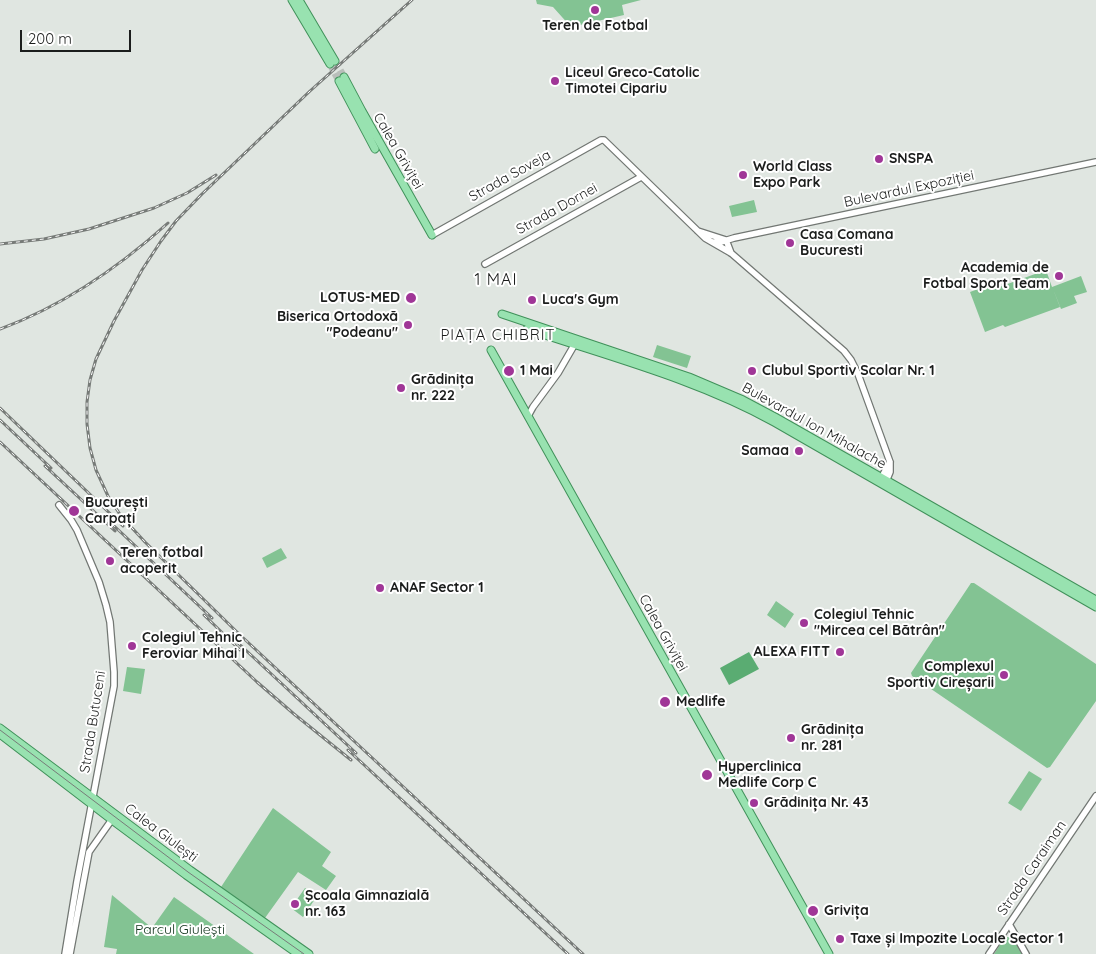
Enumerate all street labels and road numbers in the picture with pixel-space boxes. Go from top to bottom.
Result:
street label: Calea Griviței [369,110,427,192]
street label: Strada Soveja [466,147,554,205]
street label: Bulevardul Expoziției [842,167,976,211]
street label: Strada Dornei [514,180,600,238]
street label: Bulevardul Ion Mihalache [739,379,889,473]
street label: Calea Griviței [635,592,691,674]
street label: Strada Butuceni [77,670,109,774]
street label: Calea Giulești [121,800,201,866]
street label: Strada Caraiman [994,817,1070,919]

